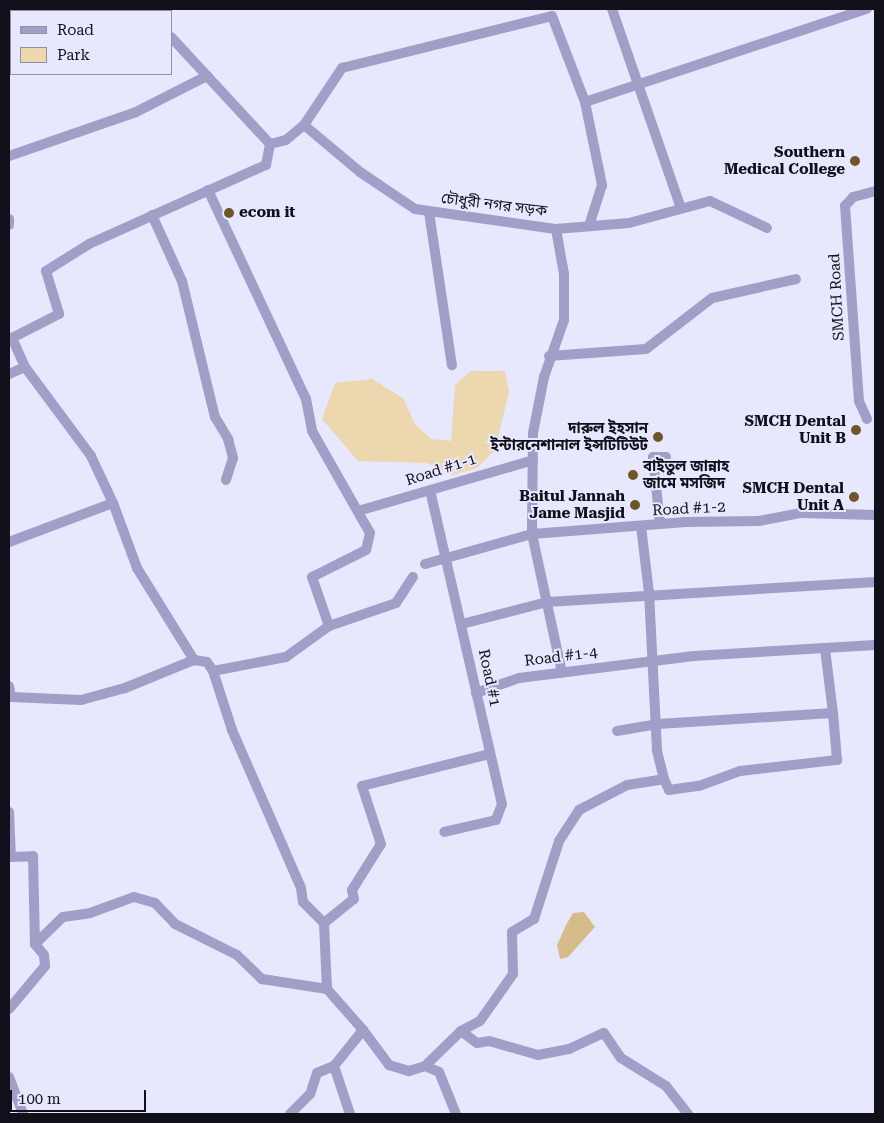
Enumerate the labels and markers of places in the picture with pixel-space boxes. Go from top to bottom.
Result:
place label: Southern Medical College [724,143,845,178]
marker: Southern Medical College [849,155,861,167]
place label: ecom it [239,204,295,222]
marker: ecom it [223,207,235,219]
place label: SMCH Dental Unit B [745,412,846,447]
place label: দারুল ইহসান ইন্টারনেশানাল ইন্সটিটিউট [491,419,648,454]
marker: SMCH Dental Unit B [850,424,862,436]
marker: দারুল ইহসান ইন্টারনেশানাল ইন্সটিটিউট [652,431,664,443]
place label: বাইতুল জান্নাহ জামে মসজিদ [643,457,729,492]
marker: বাইতুল জান্নাহ জামে মসজিদ [627,469,639,481]
place label: SMCH Dental Unit A [743,479,844,514]
place label: Baitul Jannah Jame Masjid [519,487,625,522]
marker: SMCH Dental Unit A [848,491,860,503]
marker: Baitul Jannah Jame Masjid [629,499,641,511]

